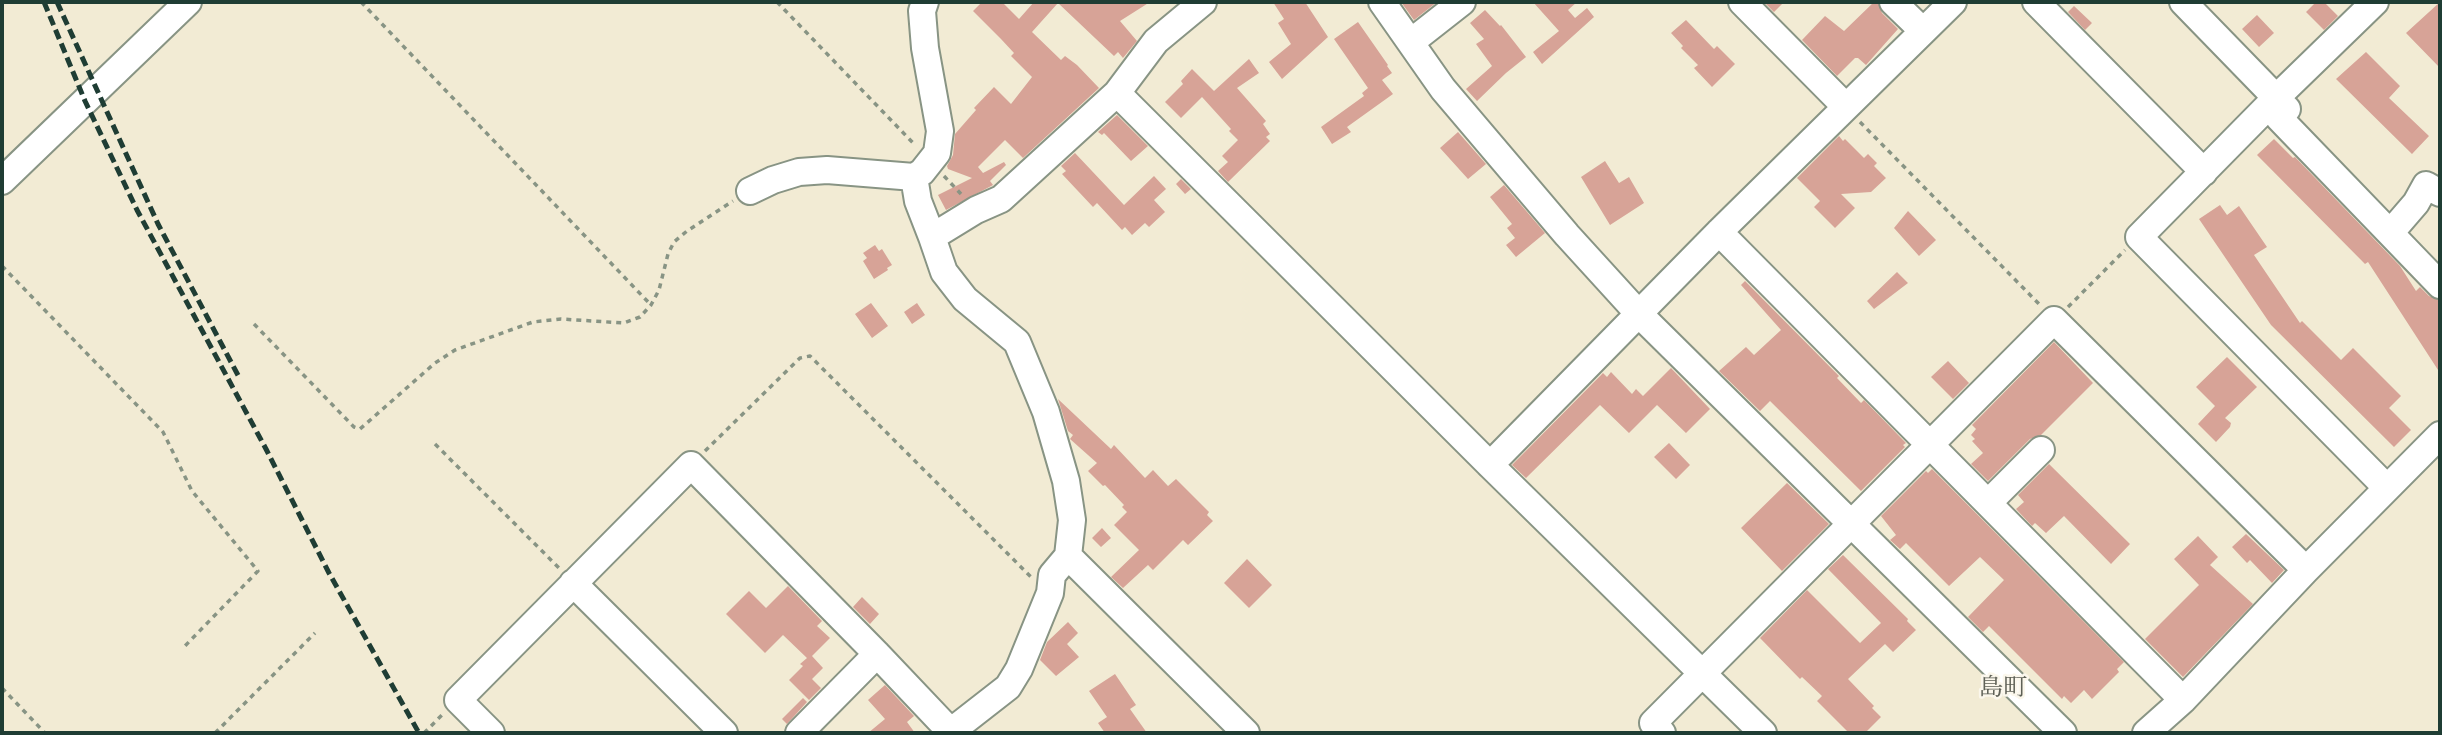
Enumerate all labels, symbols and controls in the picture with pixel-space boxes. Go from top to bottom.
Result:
district label: 島町 [1979,676,2027,704]

